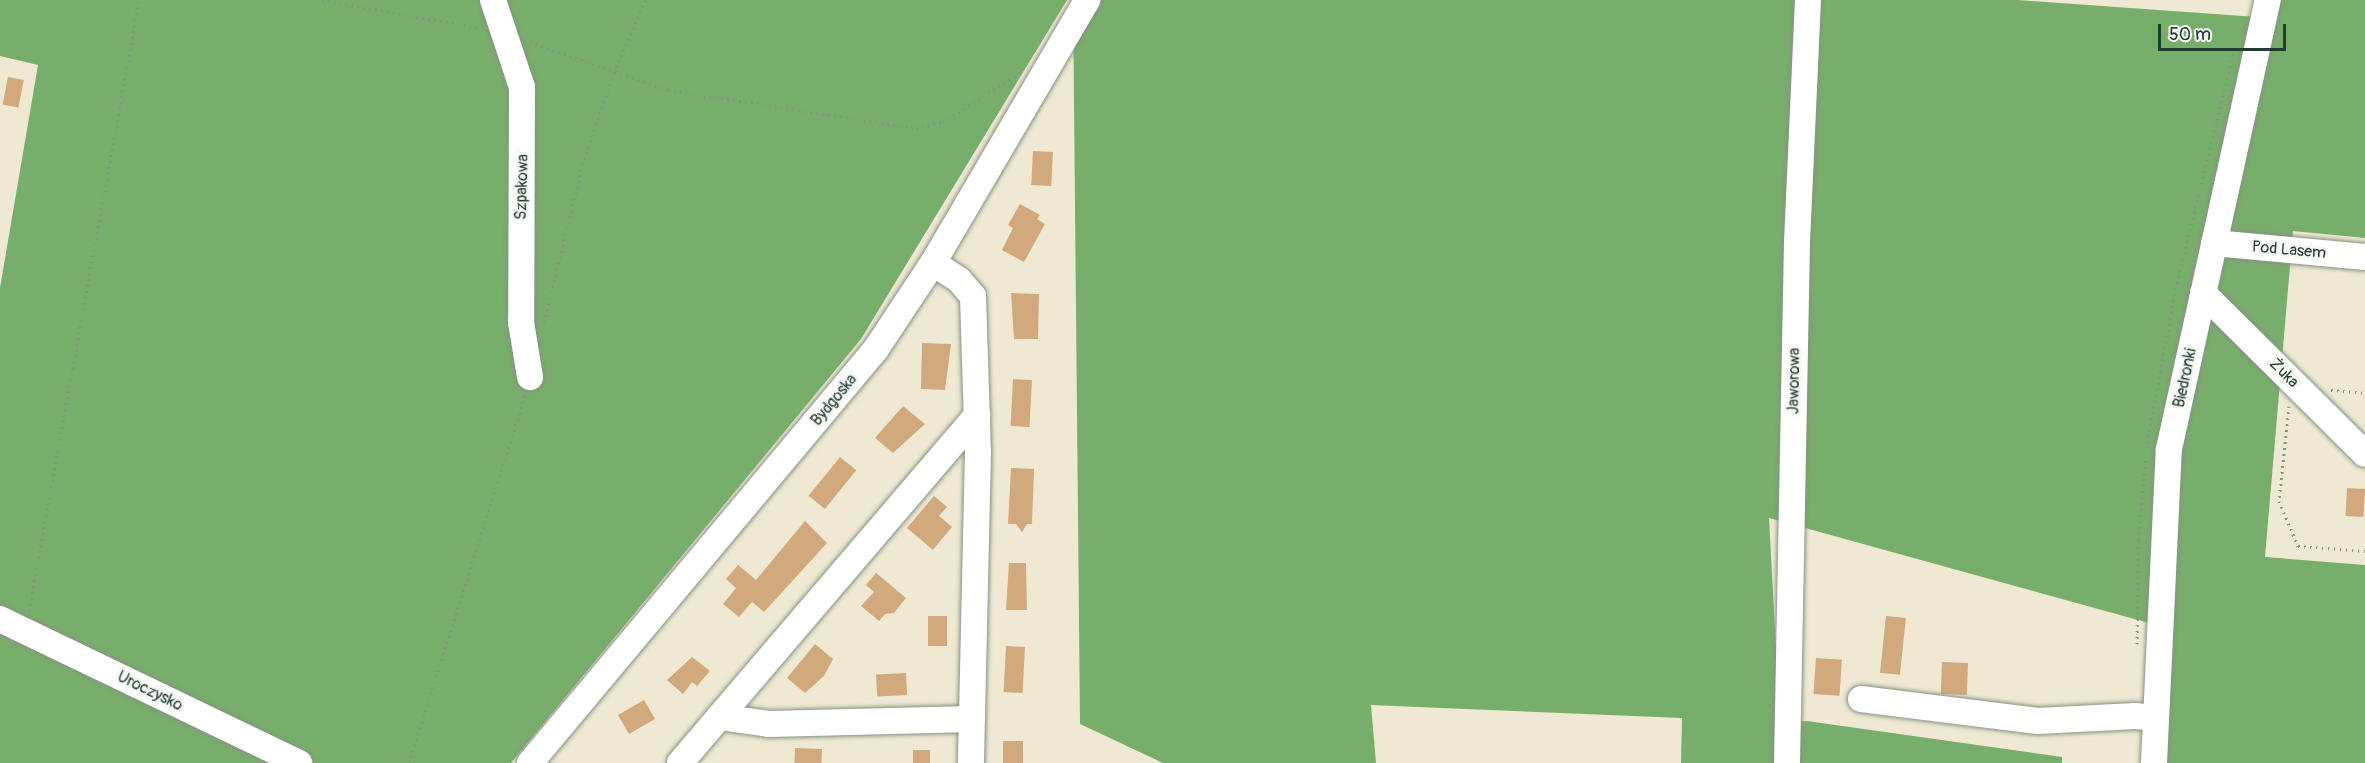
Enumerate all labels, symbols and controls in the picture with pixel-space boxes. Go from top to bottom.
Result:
scale bar [2161,12,2288,50]
text: 50 m [2169,23,2211,46]
street label: Szpakowa [511,154,533,220]
street label: Pod Lasem [2251,237,2327,263]
street label: Biedronki [2169,347,2201,409]
street label: Jaworowa [1784,348,1804,414]
street label: Żuka [2265,354,2303,392]
street label: Bydgoska [807,370,861,430]
street label: Uroczysko [114,667,186,715]

